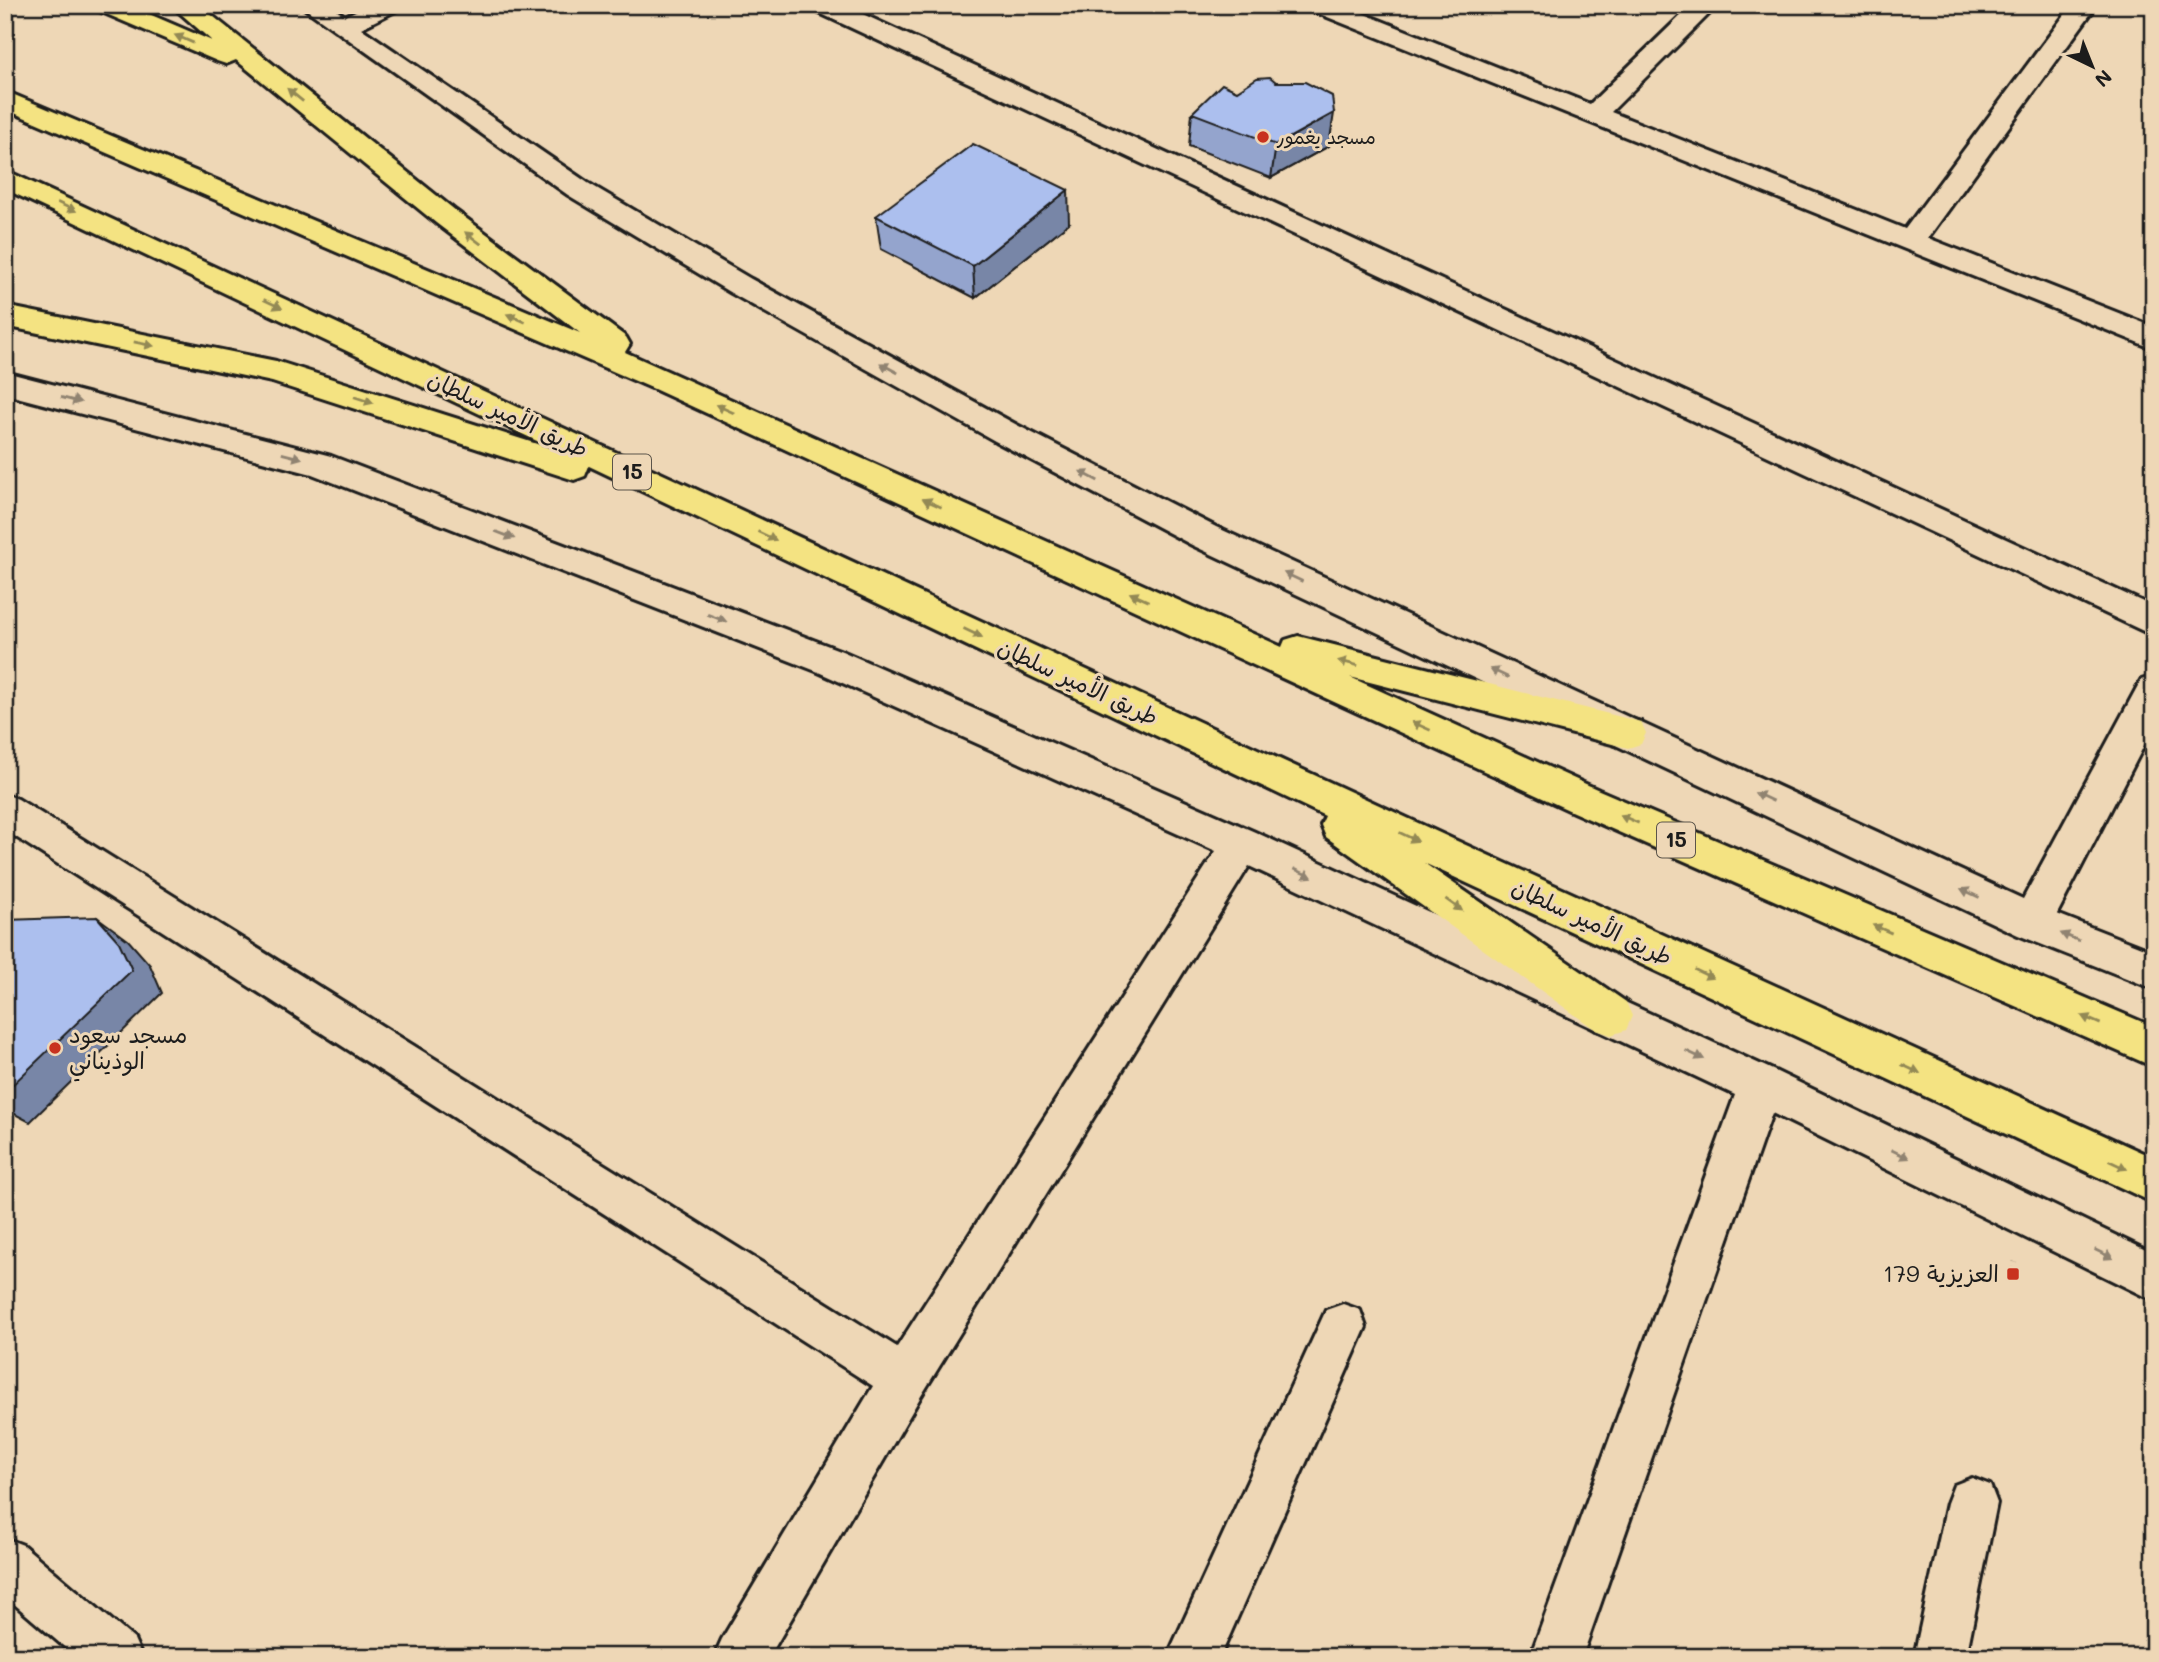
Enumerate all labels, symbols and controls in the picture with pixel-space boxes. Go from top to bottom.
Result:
north arrow [2058,32,2128,102]
one-way arrow [174,33,195,44]
text: N [2090,65,2118,93]
one-way arrow [286,88,304,103]
place label: مسجد يغمور [1276,124,1376,149]
marker: مسجد يغمور [1255,129,1271,145]
one-way arrow [57,202,77,213]
one-way arrow [464,230,482,245]
one-way arrow [263,298,283,310]
one-way arrow [506,312,526,324]
one-way arrow [133,339,155,350]
one-way arrow [879,362,899,374]
street label: طريق الأمير سلطان [423,363,593,463]
one-way arrow [60,395,82,406]
one-way arrow [354,395,375,406]
one-way arrow [714,403,735,414]
one-way arrow [281,451,303,462]
road number: 15 [613,454,651,490]
one-way arrow [1079,471,1099,482]
one-way arrow [922,497,942,509]
one-way arrow [494,530,515,541]
one-way arrow [757,530,777,542]
one-way arrow [1283,572,1303,583]
one-way arrow [1129,591,1149,603]
one-way arrow [707,612,728,623]
one-way arrow [963,627,983,638]
street label: طريق الأمير سلطان [993,631,1163,731]
one-way arrow [1337,657,1359,668]
one-way arrow [1489,668,1509,679]
one-way arrow [1411,720,1431,732]
one-way arrow [1754,791,1774,803]
one-way arrow [1619,813,1639,825]
road number: 15 [1657,822,1695,858]
one-way arrow [1399,832,1419,843]
one-way arrow [1293,867,1313,879]
street label: طريق الأمير سلطان [1507,871,1677,971]
one-way arrow [1960,887,1981,898]
one-way arrow [1445,898,1463,912]
one-way arrow [1872,923,1893,934]
one-way arrow [2060,932,2081,943]
one-way arrow [1694,969,1715,980]
one-way arrow [2081,1014,2101,1026]
place label: مسجد سعود الوذيناني [69,1019,187,1082]
marker: مسجد سعود الوذيناني [47,1040,63,1056]
one-way arrow [1685,1049,1705,1061]
one-way arrow [1901,1063,1921,1075]
one-way arrow [1890,1148,1910,1160]
one-way arrow [2108,1159,2128,1170]
one-way arrow [2094,1248,2114,1260]
place label: العزيزية 179 [1883,1258,1999,1288]
marker: العزيزية 179 [2005,1266,2021,1282]

